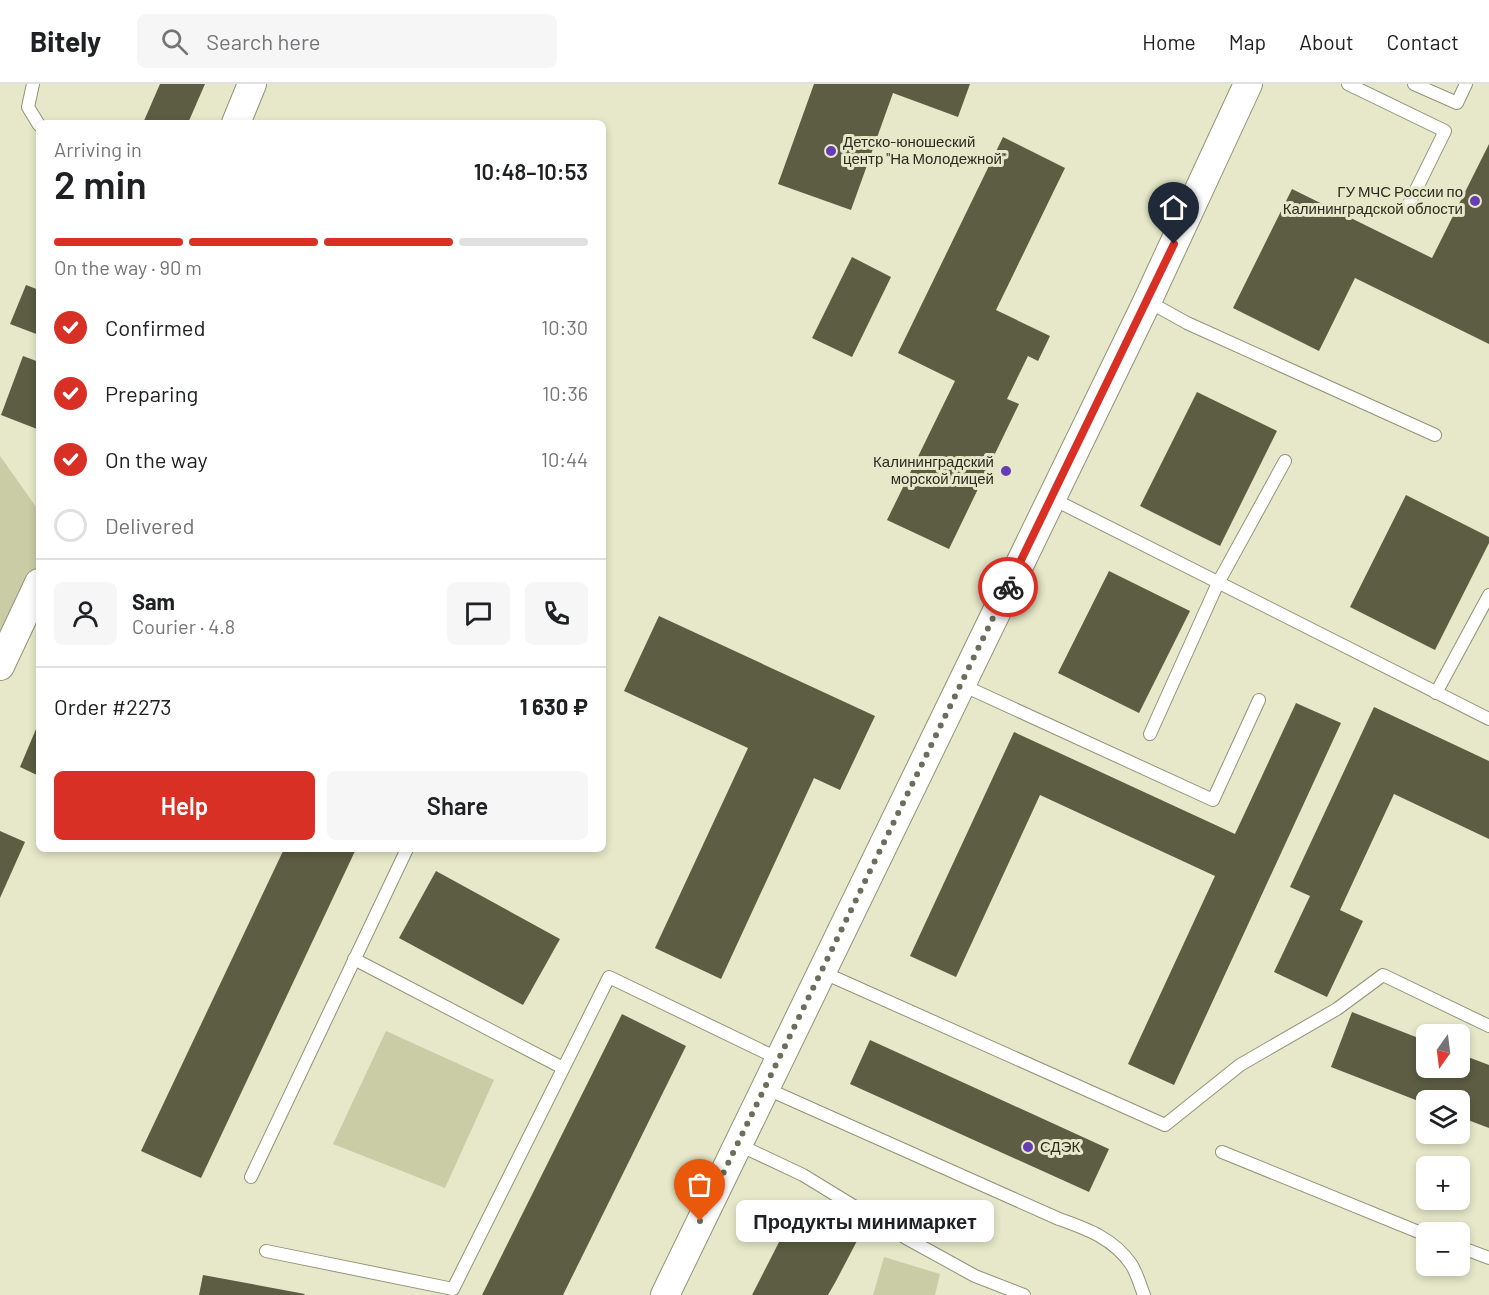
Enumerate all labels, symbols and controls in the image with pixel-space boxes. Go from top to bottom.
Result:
search box [137,14,557,68]
text: Bitely [30,24,101,58]
icon: search [158,25,191,58]
text: Search here [206,28,321,54]
text: Home [1142,29,1196,54]
text: Map [1229,29,1266,54]
text: About [1299,29,1354,54]
text: Contact [1387,29,1459,54]
place label: Детско-юношеский центр "На Молодежной" [843,132,1006,167]
text: Arriving in [54,137,142,161]
marker: Детско-юношеский центр "На Молодежной" [824,144,838,158]
text: 10:48–10:53 [474,158,588,184]
text: 2 min [54,160,147,207]
pin [1148,182,1199,244]
place label: ГУ МЧС России по Калининградской облости [1283,182,1463,217]
icon: home [1157,191,1190,224]
marker: ГУ МЧС России по Калининградской облости [1468,194,1482,208]
text: On the way · 90 m [54,255,202,279]
icon: check [54,311,87,344]
text: Confirmed [105,314,205,340]
text: 10:30 [541,315,588,339]
icon: check [54,377,87,410]
text: Preparing [105,380,198,406]
text: 10:36 [542,381,588,405]
icon: check [54,443,87,476]
text: On the way [105,446,208,472]
text: 10:44 [541,447,588,471]
place label: Калининградский морской лицей [873,452,994,487]
marker: Калининградский морской лицей [999,464,1013,478]
text: Delivered [105,512,194,538]
courier [978,557,1038,617]
icon: bike [992,571,1025,604]
button: person [54,582,117,645]
button: chat [447,582,510,645]
button: phone [525,582,588,645]
text: Sam [132,588,175,614]
text: Courier · 4.8 [132,614,235,638]
text: Order #2273 [54,693,172,719]
text: 1 630 ₽ [520,693,588,719]
button: Help [54,771,315,840]
button: Share [327,771,588,840]
north arrow [1416,1024,1470,1078]
map controls [1416,1024,1470,1276]
button: layers [1416,1090,1470,1144]
place label: СДЭК [1040,1137,1080,1155]
marker: СДЭК [1021,1140,1035,1154]
button: + [1416,1156,1470,1210]
pin [674,1159,725,1221]
icon: bag [683,1168,716,1201]
callout: Продукты минимаркет [736,1200,994,1242]
text: Продукты минимаркет [753,1209,977,1233]
button: − [1416,1222,1470,1276]

